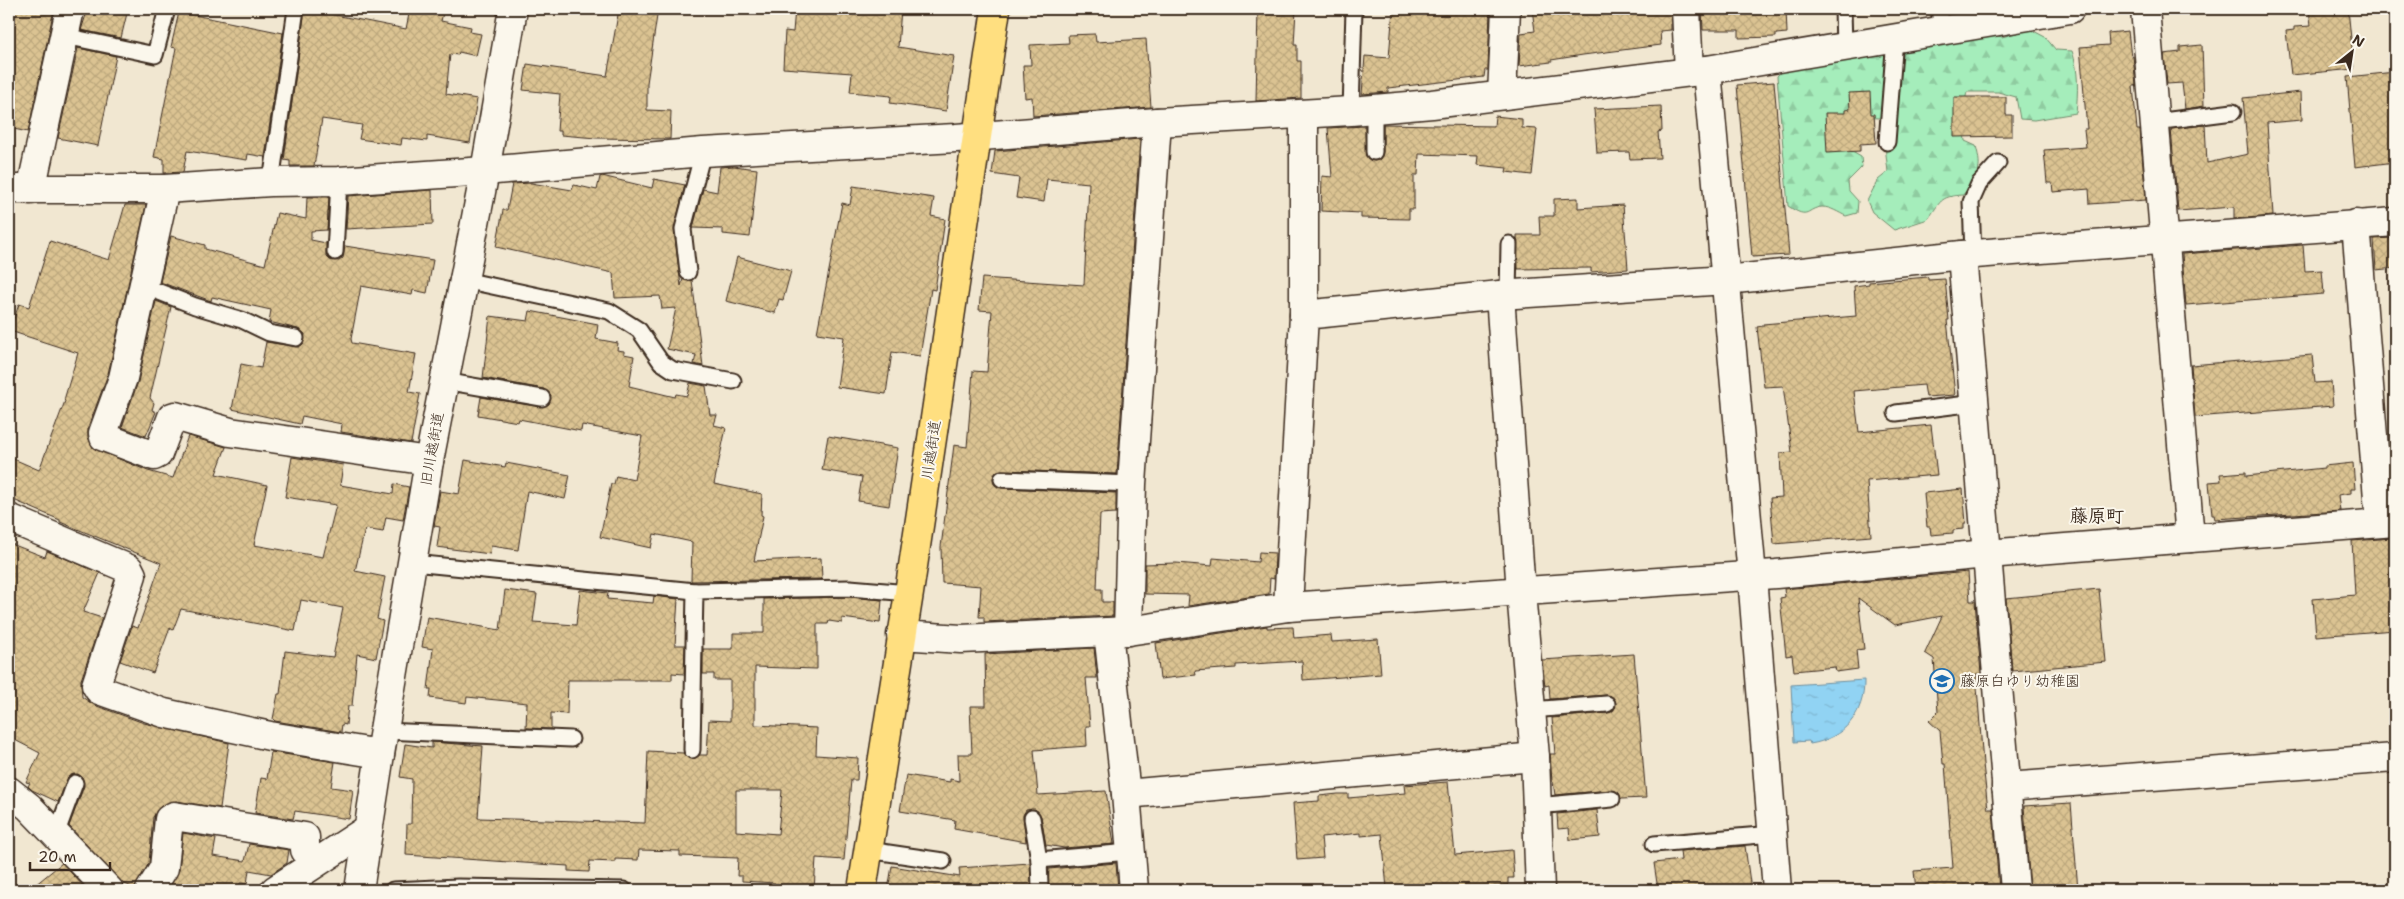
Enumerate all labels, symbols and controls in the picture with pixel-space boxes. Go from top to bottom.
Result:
north arrow [2326,28,2376,78]
text: N [2349,30,2368,51]
street label: 旧川越街道 [416,410,448,488]
street label: 川越街道 [917,419,945,481]
district label: 藤原町 [2070,504,2124,528]
school or university icon: 藤原白ゆり幼稚園 [1929,668,1955,694]
place label: 藤原白ゆり幼稚園 [1960,671,2080,691]
scale bar [30,839,110,871]
text: 20 m [38,847,77,867]

